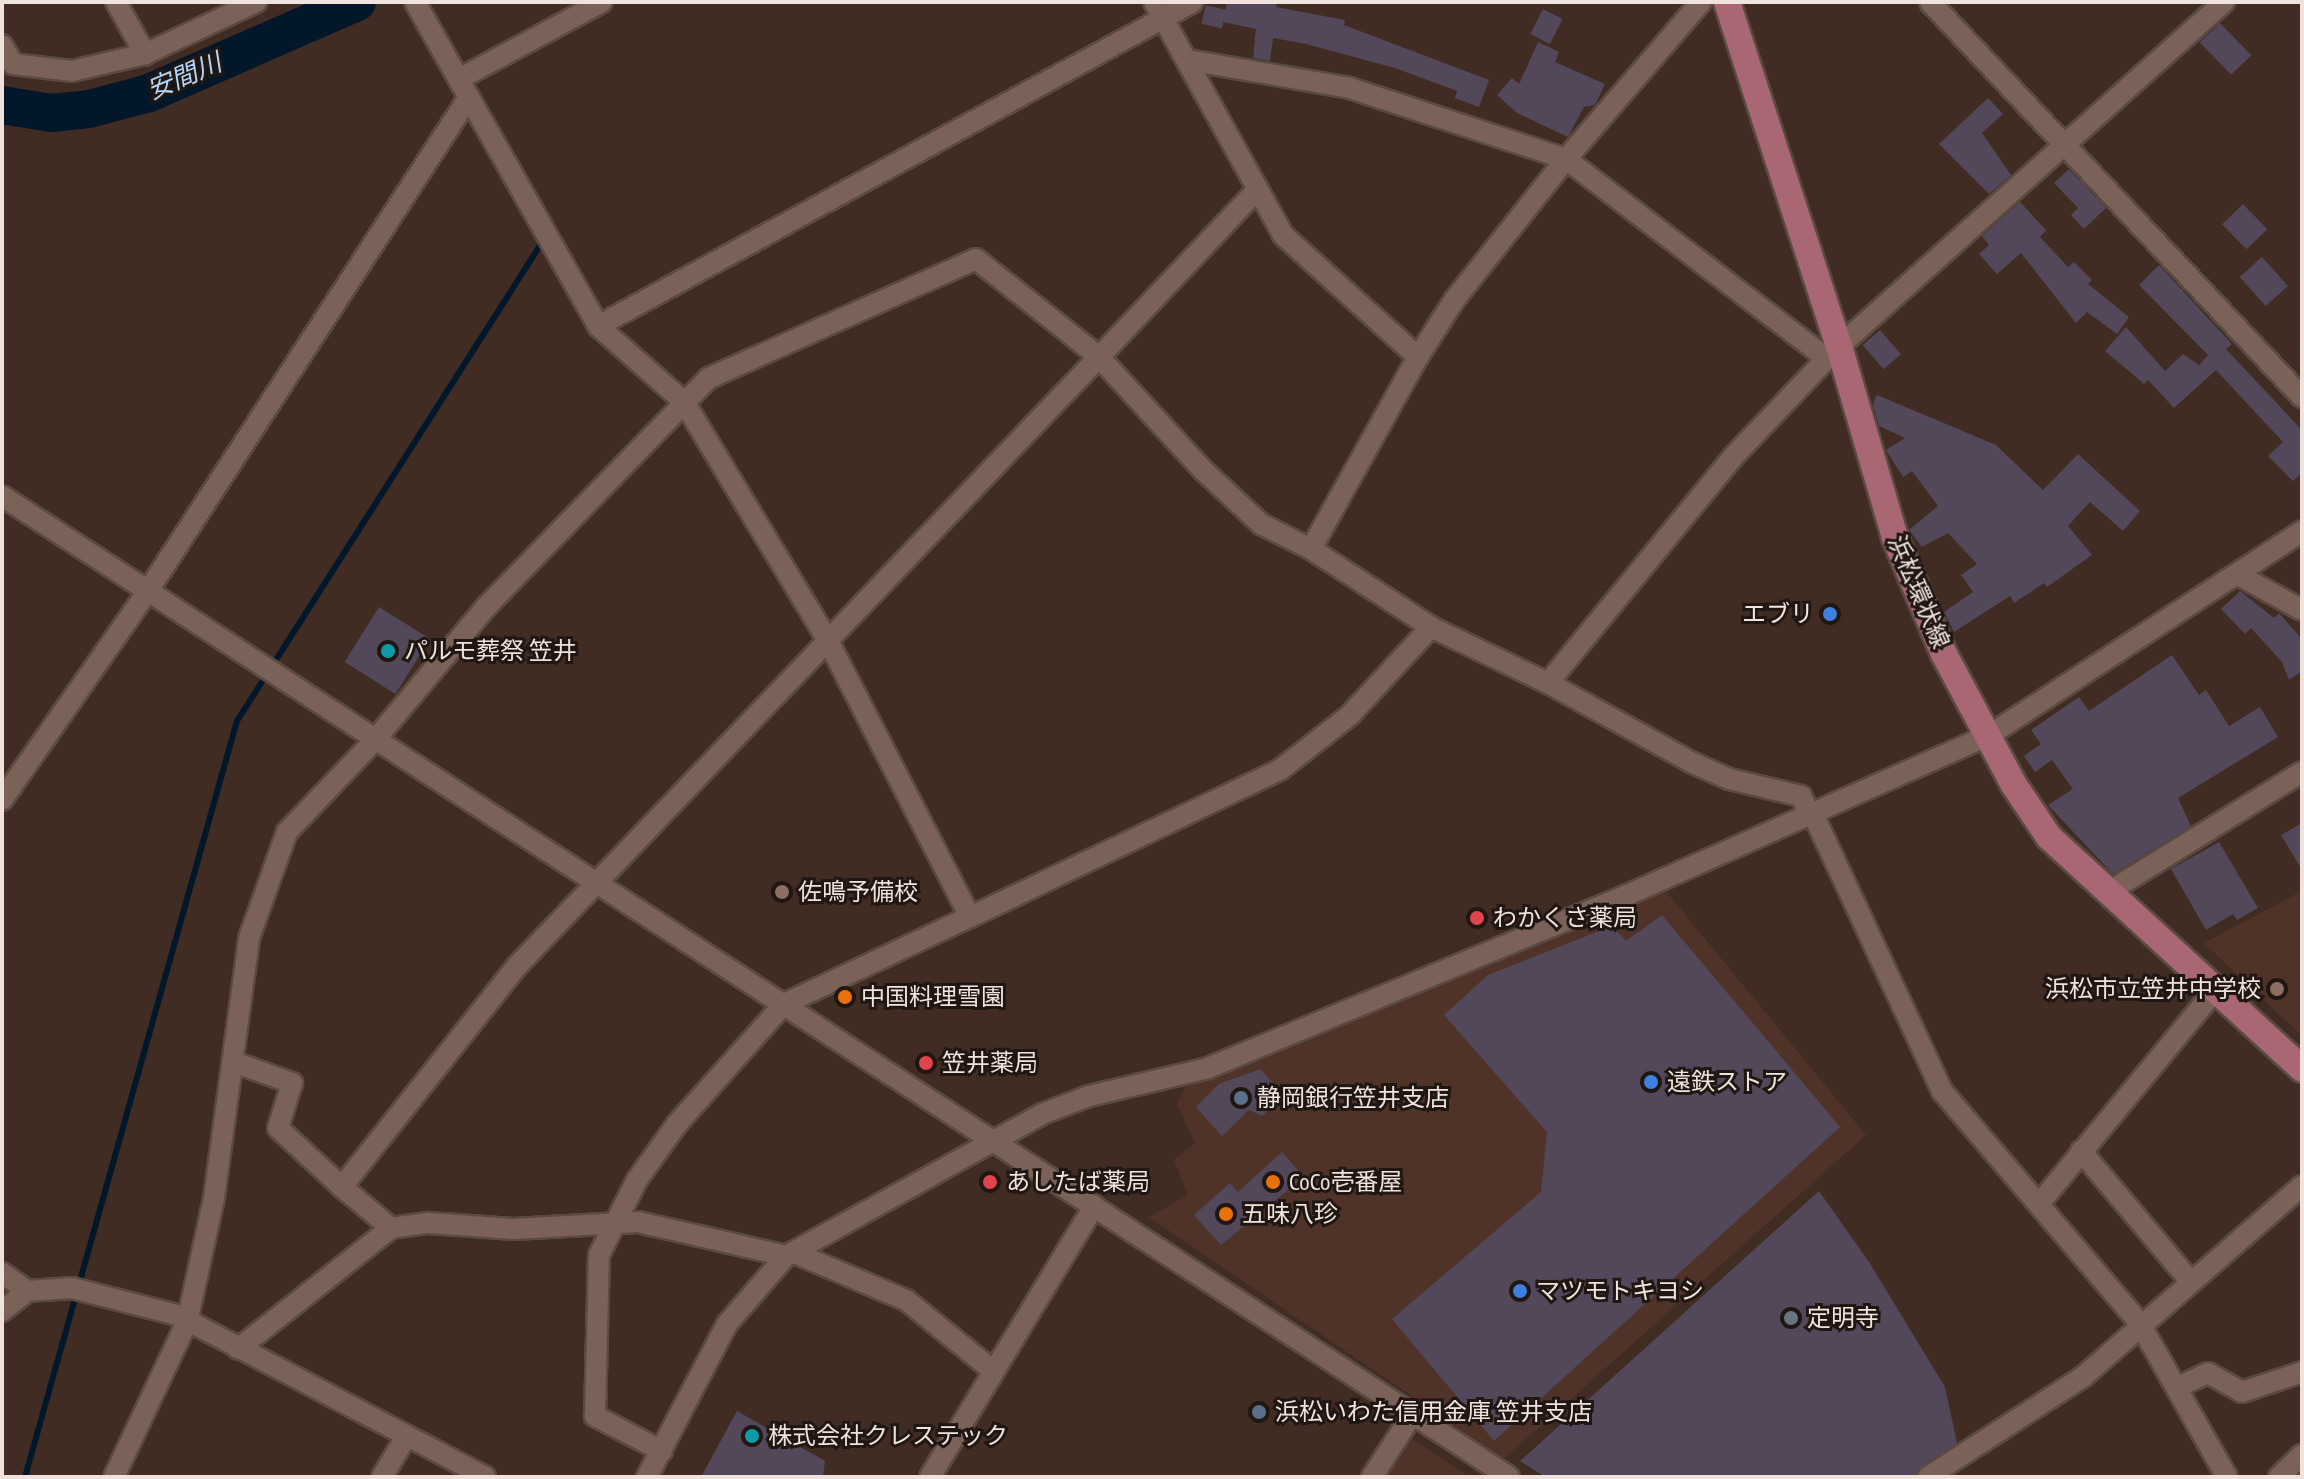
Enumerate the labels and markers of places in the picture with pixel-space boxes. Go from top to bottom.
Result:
place label: エブリ [1742,600,1814,628]
marker: エブリ [1821,605,1839,623]
place label: パルモ葬祭 笠井 [404,637,577,665]
marker: パルモ葬祭 笠井 [379,642,397,660]
place label: 佐鳴予備校 [798,878,918,906]
marker: 佐鳴予備校 [773,883,791,901]
place label: わかくさ薬局 [1493,904,1637,932]
marker: わかくさ薬局 [1468,909,1486,927]
place label: 浜松市立笠井中学校 [2045,975,2261,1003]
marker: 浜松市立笠井中学校 [2268,980,2286,998]
place label: 中国料理雪園 [861,983,1005,1011]
marker: 中国料理雪園 [836,988,854,1006]
place label: 笠井薬局 [942,1049,1038,1077]
marker: 笠井薬局 [917,1054,935,1072]
place label: 遠鉄ストア [1667,1068,1787,1096]
marker: 遠鉄ストア [1642,1073,1660,1091]
place label: 静岡銀行笠井支店 [1257,1084,1449,1112]
marker: 静岡銀行笠井支店 [1232,1089,1250,1107]
place label: あしたば薬局 [1006,1168,1150,1196]
place label: CoCo壱番屋 [1289,1168,1402,1196]
marker: あしたば薬局 [981,1173,999,1191]
marker: CoCo壱番屋 [1264,1173,1282,1191]
place label: 五味八珍 [1242,1200,1338,1228]
marker: 五味八珍 [1217,1205,1235,1223]
place label: マツモトキヨシ [1536,1277,1704,1305]
marker: マツモトキヨシ [1511,1282,1529,1300]
place label: 定明寺 [1807,1304,1879,1332]
marker: 定明寺 [1782,1309,1800,1327]
place label: 浜松いわた信用金庫 笠井支店 [1275,1398,1592,1426]
marker: 浜松いわた信用金庫 笠井支店 [1250,1403,1268,1421]
place label: 株式会社クレステック [768,1422,1008,1450]
marker: 株式会社クレステック [743,1427,761,1445]

